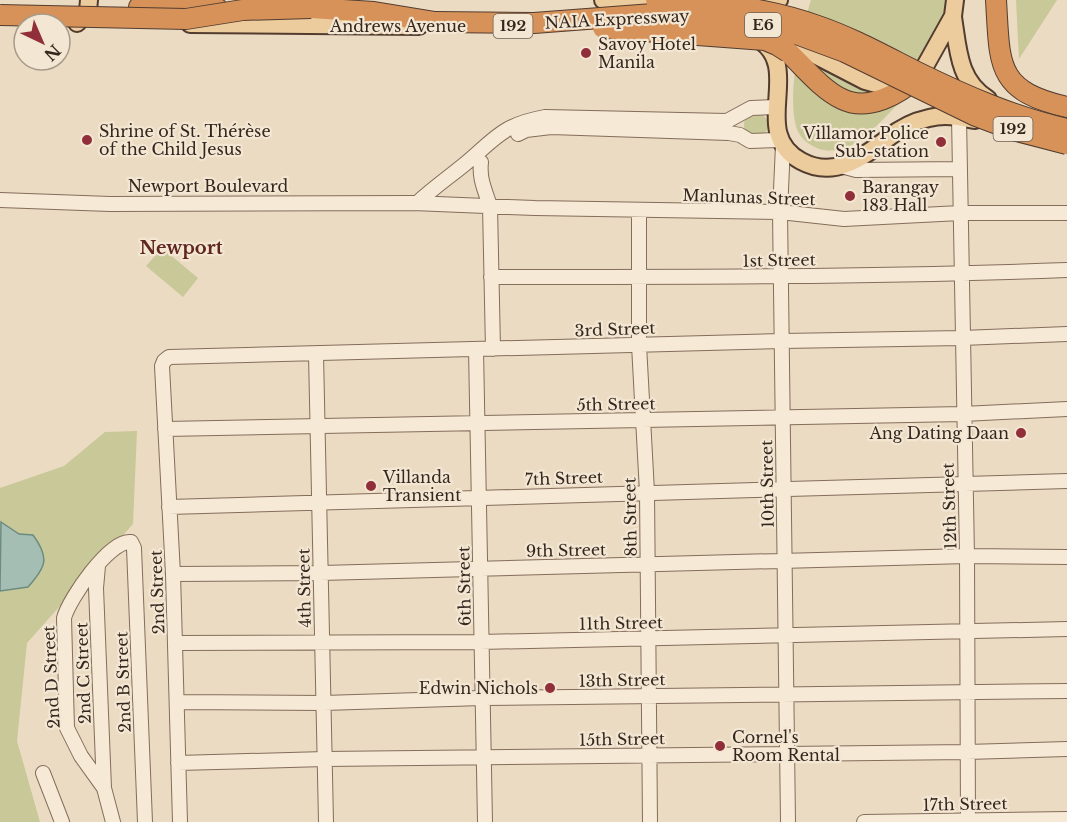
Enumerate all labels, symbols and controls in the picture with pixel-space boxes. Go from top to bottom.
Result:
street label: NAIA Expressway [544,5,691,33]
north arrow [12,12,72,72]
road number: E6 [745,13,781,37]
road number: 192 [494,14,532,38]
street label: Andrews Avenue [329,16,466,36]
place label: Savoy Hotel Manila [598,34,696,72]
text: N [40,40,65,65]
marker: Savoy Hotel Manila [579,46,593,60]
road number: 192 [994,117,1032,141]
place label: Shrine of St. Thérèse of the Child Jesus [99,121,271,159]
place label: Villamor Police Sub-station [802,123,929,161]
marker: Shrine of St. Thérèse of the Child Jesus [80,133,94,147]
marker: Villamor Police Sub-station [934,135,948,149]
street label: Newport Boulevard [128,176,288,196]
place label: Barangay 183 Hall [862,177,940,215]
street label: Manlunas Street [682,185,816,209]
marker: Barangay 183 Hall [843,189,857,203]
district label: Newport [139,237,223,259]
street label: 1st Street [742,249,816,271]
street label: 3rd Street [574,318,656,340]
street label: 5th Street [576,393,656,415]
place label: Ang Dating Daan [868,423,1009,443]
marker: Ang Dating Daan [1014,426,1028,440]
street label: 10th Street [756,440,778,528]
street label: 12th Street [937,462,961,550]
place label: Villanda Transient [382,467,461,505]
street label: 7th Street [525,467,603,489]
street label: 8th Street [619,477,641,557]
marker: Villanda Transient [364,479,378,493]
street label: 9th Street [526,539,606,561]
street label: 6th Street [453,546,475,626]
street label: 4th Street [293,548,315,628]
street label: 2nd Street [146,549,168,635]
street label: 11th Street [579,612,663,634]
street label: 2nd C Street [71,622,95,724]
street label: 2nd D Street [38,625,64,729]
street label: 2nd B Street [111,631,135,733]
street label: 13th Street [578,669,666,691]
place label: Edwin Nichols [419,678,538,698]
marker: Edwin Nichols [543,681,557,695]
place label: Cornel's Room Rental [732,727,840,765]
street label: 15th Street [579,728,665,750]
marker: Cornel's Room Rental [713,739,727,753]
street label: 17th Street [922,793,1008,815]

